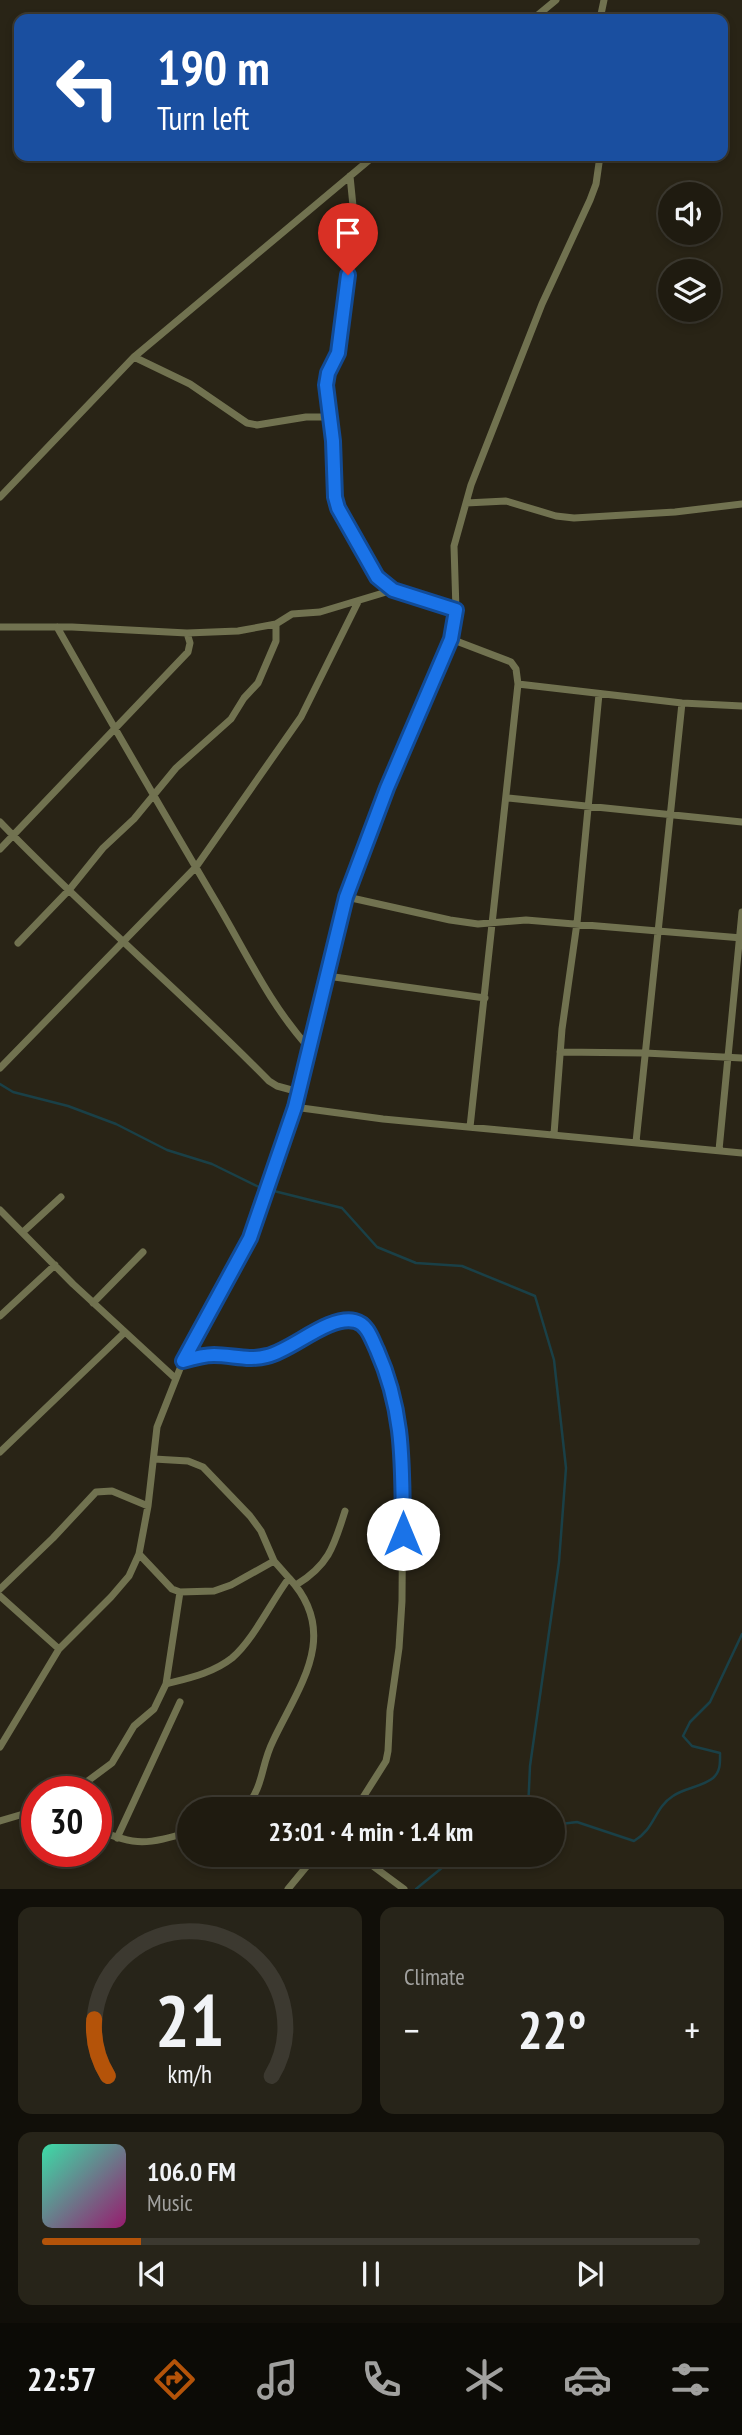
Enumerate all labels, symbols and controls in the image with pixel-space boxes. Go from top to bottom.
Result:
text: 190 m [157,35,270,99]
icon: left [42,42,133,133]
text: Turn left [157,97,249,139]
map controls [658,182,721,322]
button: sound [658,182,721,245]
pin [318,203,378,275]
icon: arrive [329,214,367,252]
button: layers [658,259,721,322]
position arrow [366,1497,440,1571]
speed limit sign: 30 [21,1776,112,1867]
text: 23:01 · 4 min · 1.4 km [269,1815,473,1848]
text: Climate [404,1962,465,1991]
text: 21 [155,1973,225,2067]
text: 22° [518,1996,586,2063]
text: − [404,2005,420,2054]
text: + [684,2005,700,2054]
text: km/h [168,2058,212,2090]
text: 106.0 FM [147,2155,236,2188]
text: Music [147,2188,193,2217]
icon: previous [133,2255,171,2293]
icon: pause [352,2255,390,2293]
icon: next [571,2255,609,2293]
icon: directions [150,2355,199,2404]
icon: music [253,2355,302,2404]
icon: phone [357,2355,406,2404]
icon: climate [460,2355,509,2404]
icon: car [563,2355,612,2404]
icon: filters [666,2355,715,2404]
text: 22:57 [27,2358,96,2400]

